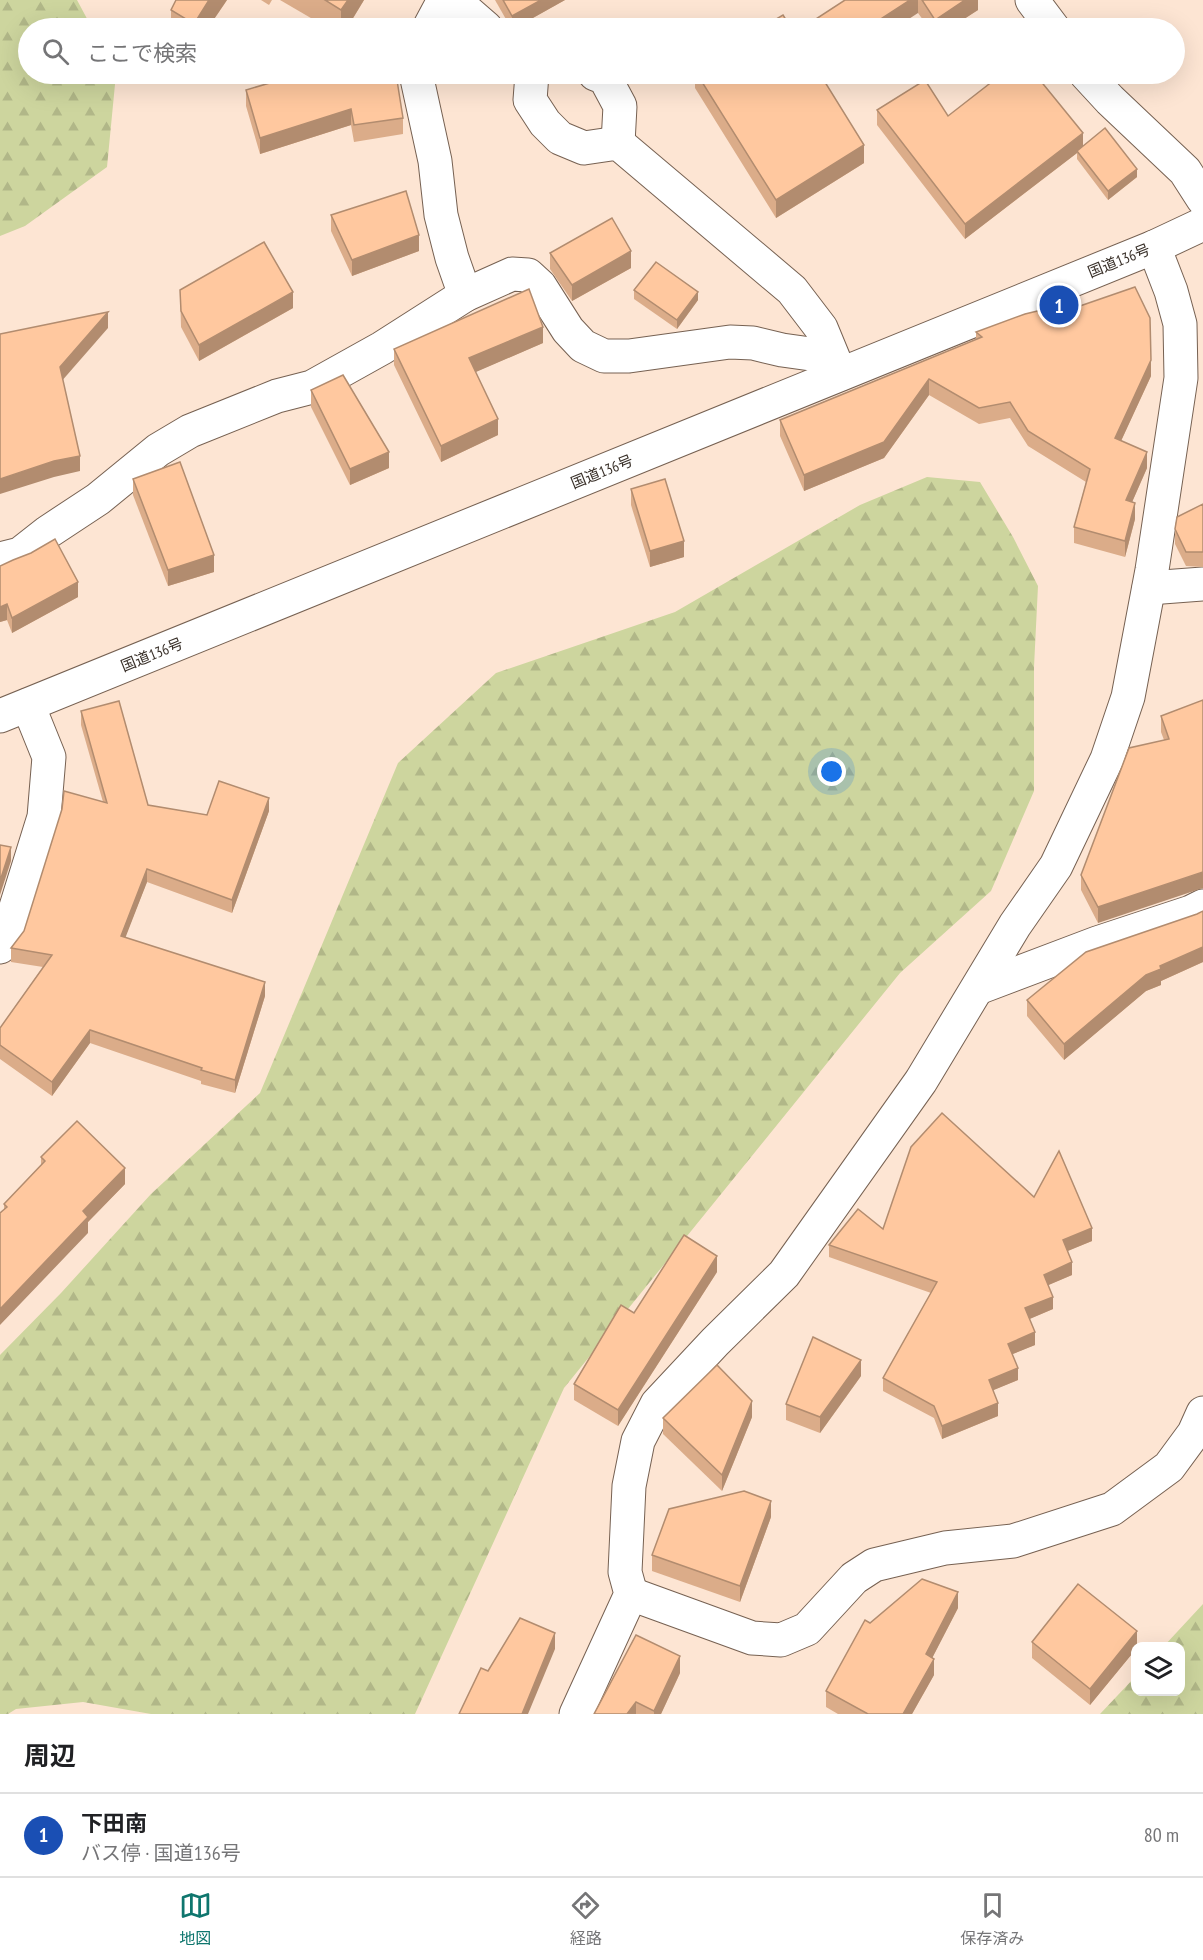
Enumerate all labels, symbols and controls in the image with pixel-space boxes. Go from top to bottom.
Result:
search box [18,18,1185,84]
icon: search [39,35,72,68]
text: ここで検索 [87,39,197,67]
street label: 国道136号 [1085,240,1153,282]
pin: 1 [1040,282,1078,328]
street label: 国道136号 [568,451,636,493]
street label: 国道136号 [118,634,186,676]
your location [817,757,846,786]
map controls [1131,1642,1185,1696]
button: layers [1131,1642,1185,1696]
text: 周辺 [24,1739,76,1772]
text: 下田南 [81,1809,147,1837]
text: 1 [39,1822,48,1848]
text: 80 m [1144,1822,1179,1848]
text: バス停 · 国道136号 [81,1840,241,1866]
tab: 地図 [179,1889,212,1949]
tab: 経路 [569,1889,602,1949]
tab: 保存済み [960,1889,1024,1949]

